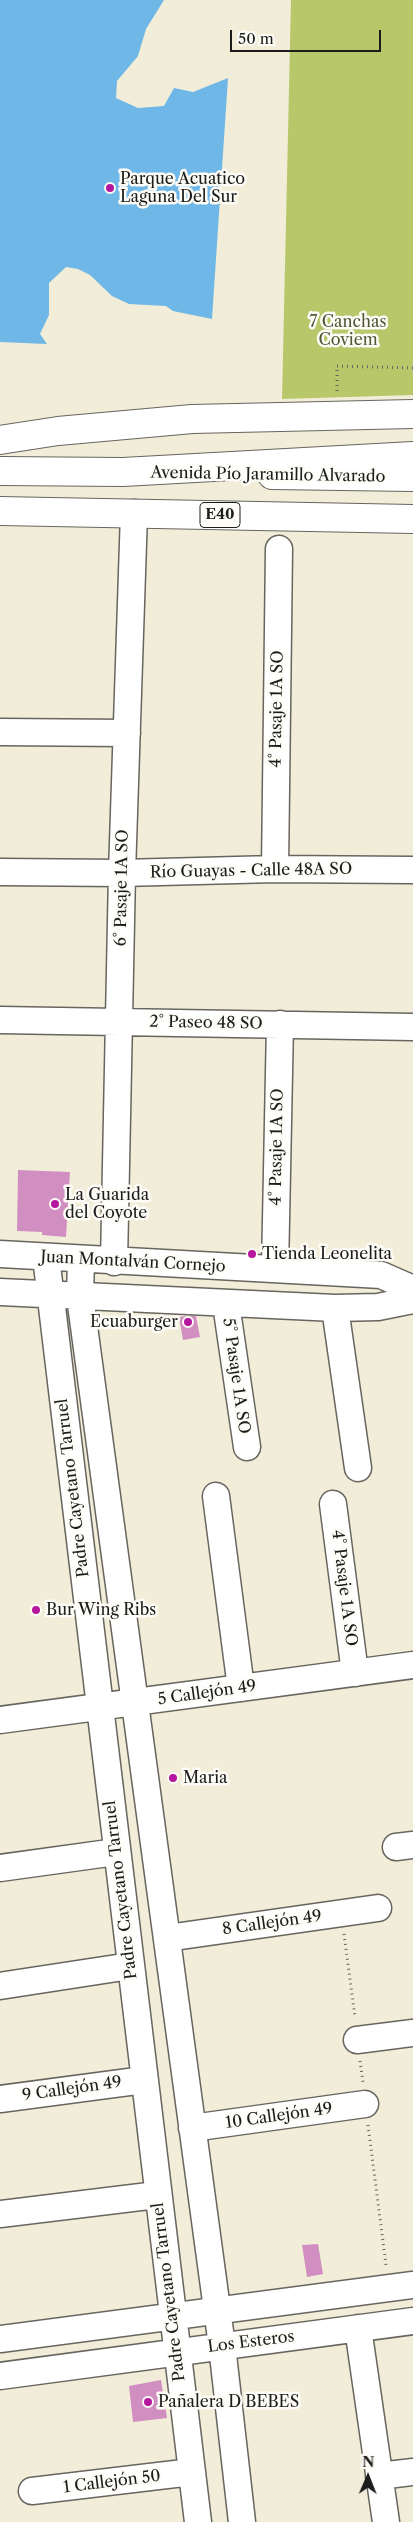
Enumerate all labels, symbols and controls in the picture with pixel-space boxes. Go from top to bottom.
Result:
scale bar [233,20,384,52]
text: 50 m [238,29,274,48]
place label: Parque Acuatico Laguna Del Sur [120,169,245,207]
marker: Parque Acuatico Laguna Del Sur [104,182,116,194]
park label: 7 Canchas Coviem [310,312,386,350]
street label: Avenida Pío Jaramillo Alvarado [150,463,386,487]
road number: E40 [200,502,240,528]
street label: 4° Pasaje 1A SO [266,650,288,768]
street label: 6° Pasaje 1A SO [111,829,133,947]
street label: Río Guayas - Calle 48A SO [150,860,352,882]
street label: 2° Paseo 48 SO [149,1012,263,1034]
street label: 4° Pasaje 1A SO [266,1088,288,1206]
place label: La Guarida del Coyote [65,1185,149,1223]
marker: La Guarida del Coyote [49,1198,61,1210]
place label: Tienda Leonelita [262,1244,392,1264]
street label: Juan Montalván Cornejo [40,1248,226,1276]
marker: Tienda Leonelita [246,1248,258,1260]
place label: Ecuaburger [90,1312,178,1332]
marker: Ecuaburger [182,1316,194,1328]
street label: 5° Pasaje 1A SO [218,1317,254,1435]
street label: Padre Cayetano Tarruel [52,1397,94,1579]
street label: 4° Pasaje 1A SO [327,1529,361,1647]
place label: Bur Wing Ribs [46,1600,156,1620]
marker: Bur Wing Ribs [30,1604,42,1616]
street label: 5 Callejón 49 [156,1677,258,1709]
place label: Maria [183,1768,228,1788]
marker: Maria [167,1772,179,1784]
street label: Padre Cayetano Tarruel [100,1799,142,1981]
street label: 8 Callejón 49 [221,1907,323,1939]
street label: 9 Callejón 49 [21,2073,123,2105]
street label: 10 Callejón 49 [224,2099,334,2133]
street label: Padre Cayetano Tarruel [148,2201,190,2383]
street label: Los Esteros [206,2327,296,2357]
place label: Pañalera D BEBES [158,2392,299,2412]
marker: Pañalera D BEBES [142,2396,154,2408]
north arrow [343,2452,393,2502]
text: N [362,2453,374,2471]
street label: 1 Callejón 50 [62,2467,162,2497]

